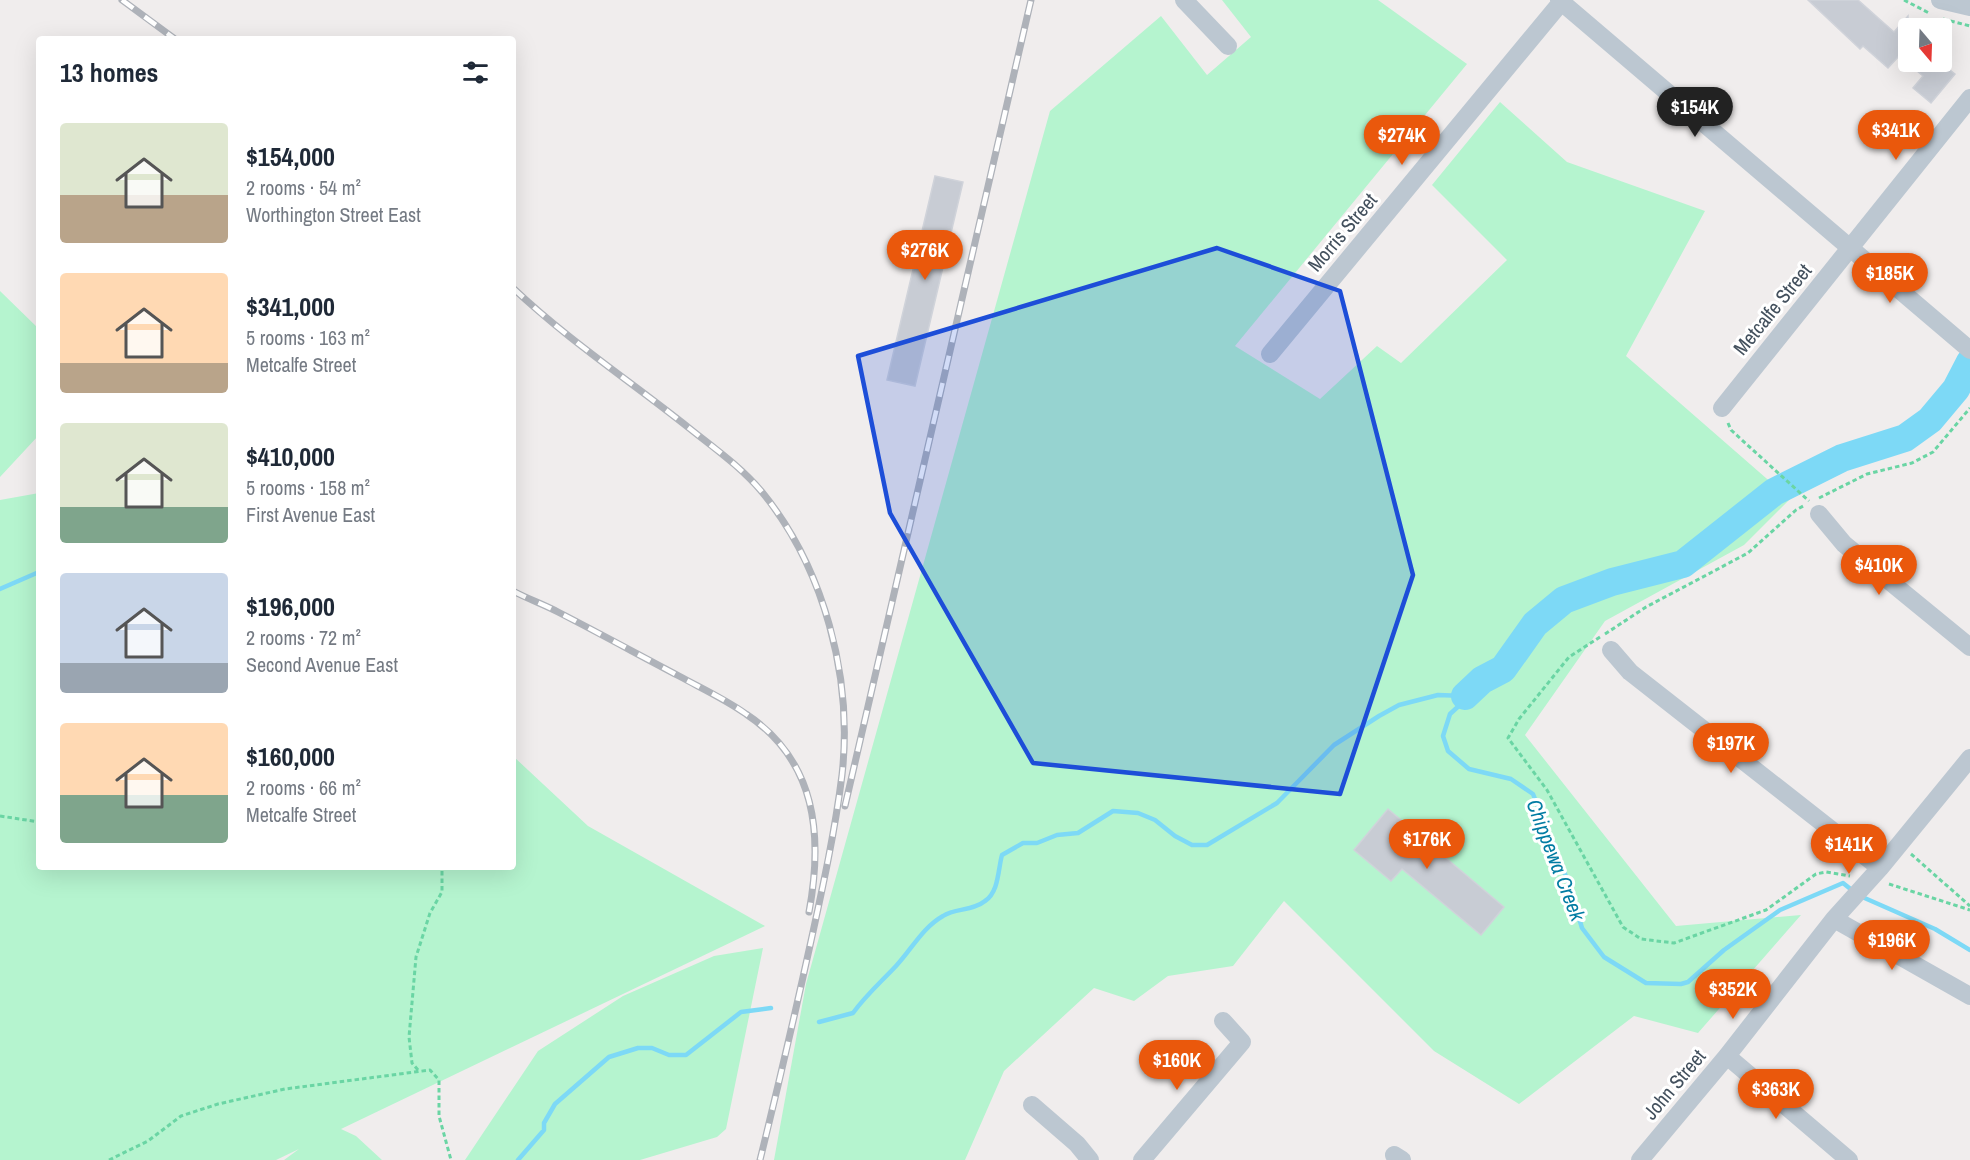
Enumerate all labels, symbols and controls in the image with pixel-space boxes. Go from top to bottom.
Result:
north arrow [1898,18,1952,72]
map controls [1898,18,1952,72]
text: 13 homes [60,55,158,90]
icon: filters [459,56,492,89]
pin: $154K [1653,87,1737,138]
text: $154K [1671,93,1719,120]
pin: $341K [1854,110,1938,161]
pin: $274K [1360,115,1444,166]
text: $341K [1872,116,1920,143]
text: $274K [1378,121,1426,148]
text: $154,000 [246,139,335,174]
icon: home [108,147,180,219]
text: 2 rooms · 54 m² [246,174,361,201]
street label: Morris Street [1301,187,1383,277]
text: Worthington Street East [246,201,421,228]
pin: $276K [883,230,967,281]
text: $276K [901,236,949,263]
pin: $185K [1848,253,1932,304]
street label: Metcalfe Street [1727,257,1817,360]
text: $185K [1866,259,1914,286]
text: $341,000 [246,289,335,324]
icon: home [108,297,180,369]
text: 5 rooms · 163 m² [246,324,370,351]
text: Metcalfe Street [246,351,356,378]
text: $410,000 [246,439,335,474]
icon: home [108,447,180,519]
text: 5 rooms · 158 m² [246,474,370,501]
text: First Avenue East [246,501,375,528]
pin: $410K [1837,545,1921,596]
text: $410K [1855,551,1903,578]
text: $196,000 [246,589,335,624]
icon: home [108,597,180,669]
text: 2 rooms · 72 m² [246,624,361,651]
text: Second Avenue East [246,651,398,678]
pin: $197K [1689,723,1773,774]
text: $197K [1707,729,1755,756]
text: $160,000 [246,739,335,774]
icon: home [108,747,180,819]
text: 2 rooms · 66 m² [246,774,361,801]
water label: Chippewa Creek [1519,795,1593,926]
text: Metcalfe Street [246,801,356,828]
pin: $176K [1385,819,1469,870]
pin: $141K [1807,824,1891,875]
text: $176K [1403,825,1451,852]
text: $141K [1825,830,1873,857]
pin: $196K [1850,920,1934,971]
text: $196K [1868,926,1916,953]
pin: $352K [1691,969,1775,1020]
text: $352K [1709,975,1757,1002]
pin: $160K [1135,1040,1219,1091]
street label: John Street [1637,1043,1712,1125]
text: $160K [1153,1046,1201,1073]
pin: $363K [1734,1069,1818,1120]
text: $363K [1752,1075,1800,1102]

